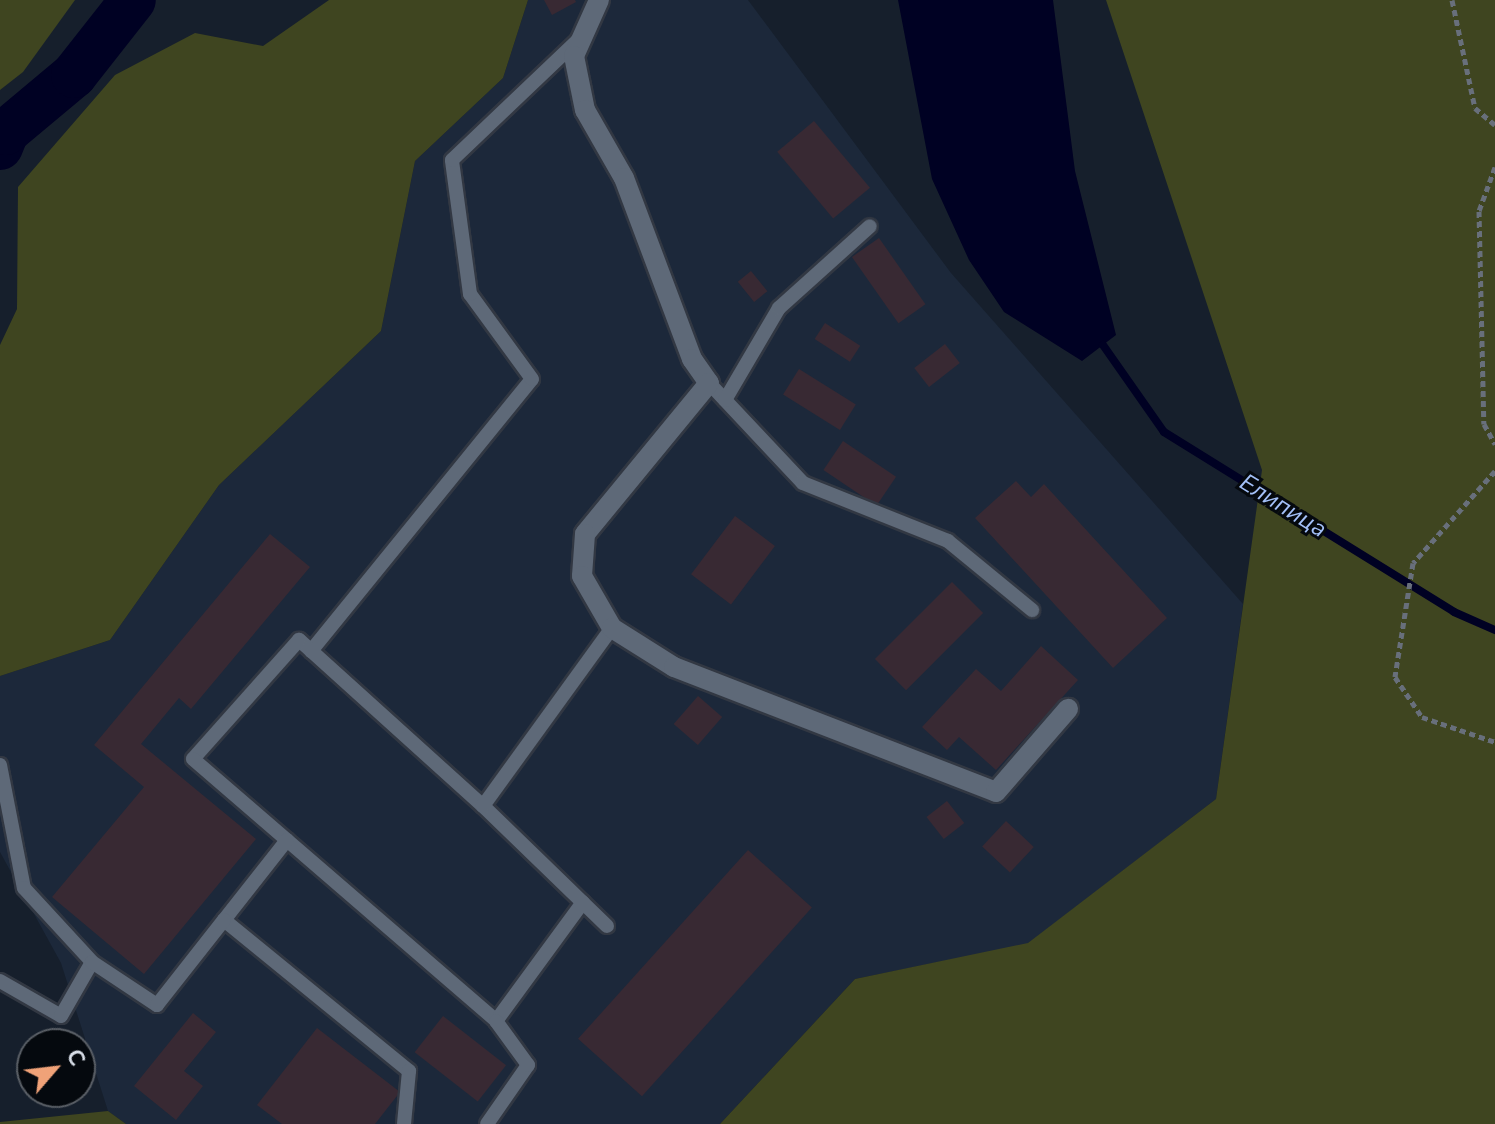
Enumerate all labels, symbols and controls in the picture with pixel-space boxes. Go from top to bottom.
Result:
water label: Елипица [1234,468,1332,544]
north arrow [16,1028,96,1108]
text: С [59,1044,92,1071]

